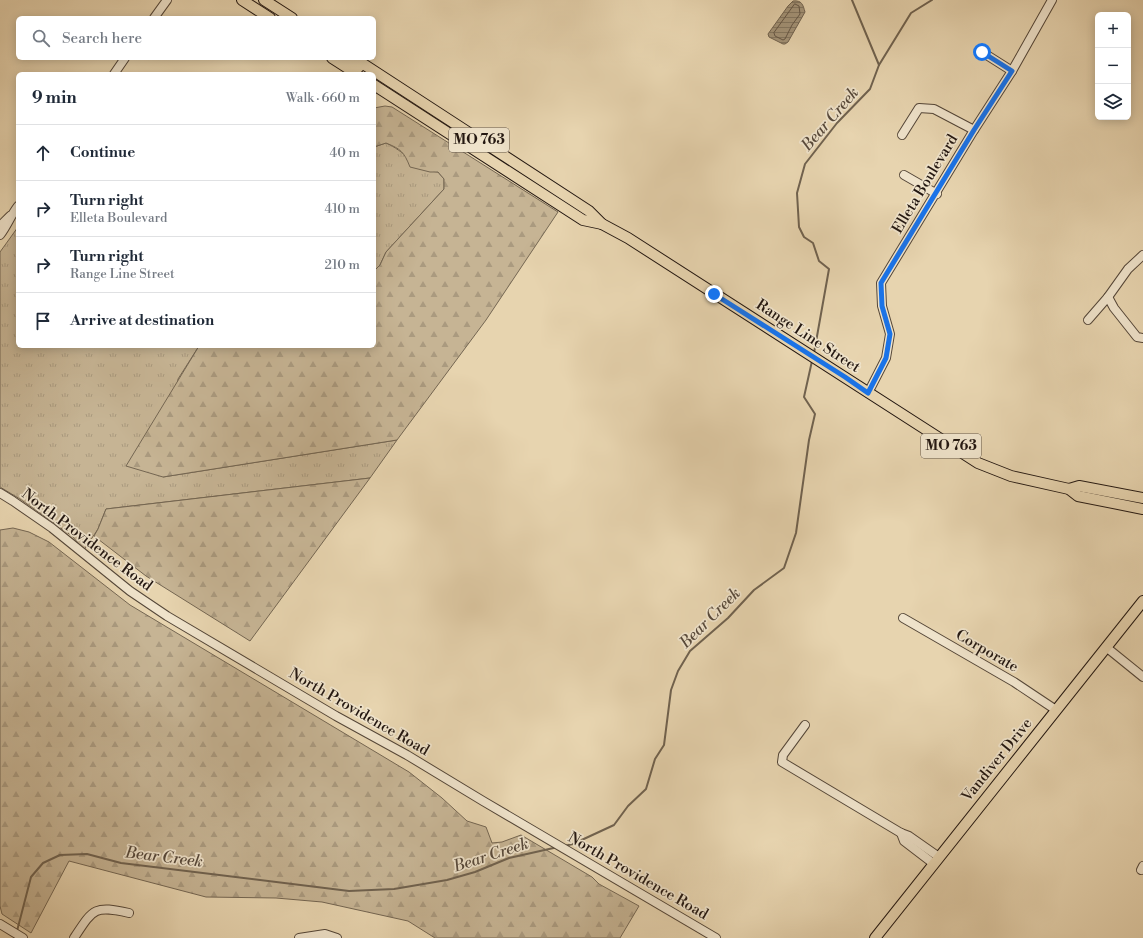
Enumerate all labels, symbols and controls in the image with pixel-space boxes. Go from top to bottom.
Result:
map controls [1095,12,1131,120]
button: + [1095,12,1131,48]
search box [16,16,376,60]
icon: search [30,27,52,49]
text: Search here [62,29,142,48]
route start [973,43,991,61]
button: − [1095,48,1131,84]
water label: Bear Creek [796,83,863,156]
button: layers [1095,84,1131,120]
text: 9 min [32,87,77,109]
text: Walk · 660 m [286,90,360,106]
road number: MO 763 [449,128,509,152]
street label: Elleta Boulevard [888,131,962,237]
icon: ahead [32,142,54,164]
text: Continue [70,143,135,162]
text: 40 m [330,145,360,161]
text: Turn right [70,191,144,210]
icon: right [32,198,54,220]
text: 410 m [324,201,360,217]
text: Elleta Boulevard [70,210,167,226]
text: Turn right [70,247,144,266]
icon: right [32,254,54,276]
text: 210 m [325,257,360,273]
text: Range Line Street [70,266,175,282]
route end [705,285,723,303]
street label: Range Line Street [752,295,864,377]
icon: arrive [32,310,54,332]
text: Arrive at destination [70,311,214,330]
road number: MO 763 [921,434,981,458]
street label: North Providence Road [18,485,157,596]
water label: Bear Creek [675,583,745,653]
street label: Corporate [952,625,1022,677]
street label: North Providence Road [285,664,433,760]
street label: Vandiver Drive [957,714,1036,806]
street label: North Providence Road [564,828,712,924]
water label: Bear Creek [450,833,531,877]
water label: Bear Creek [123,842,204,872]

